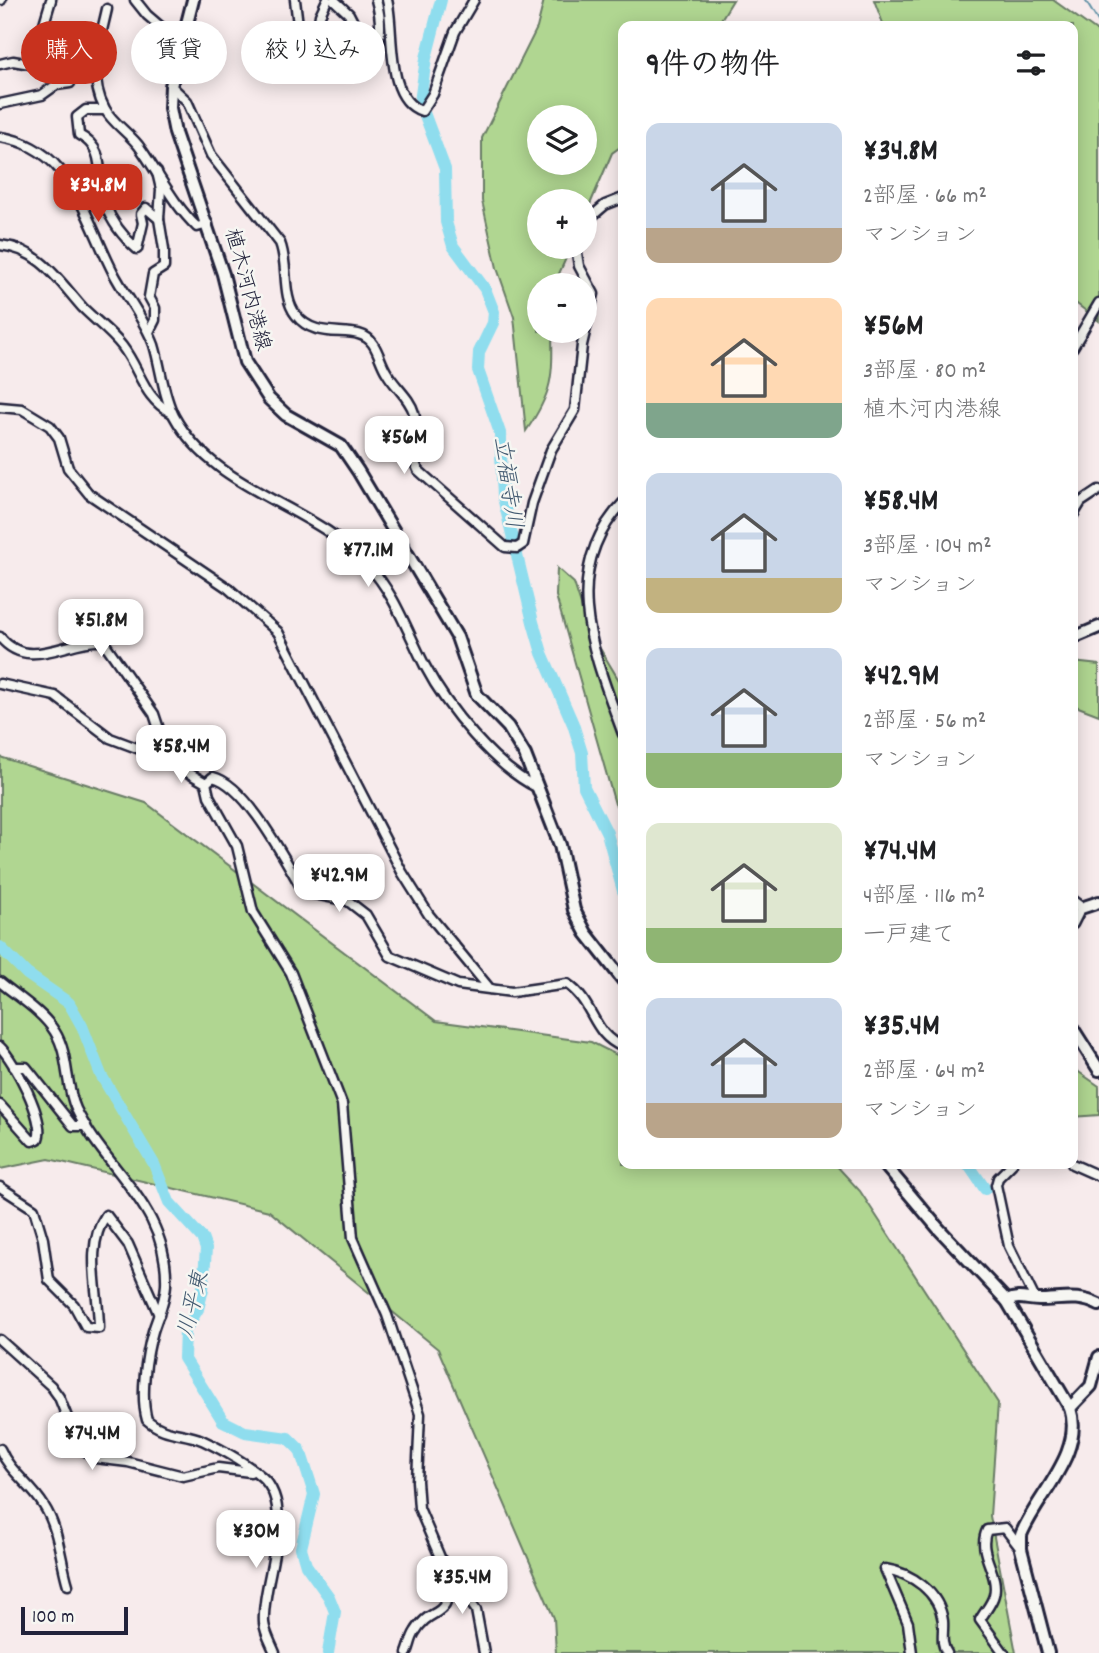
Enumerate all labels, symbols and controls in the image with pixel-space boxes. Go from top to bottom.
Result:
chip: 購入 [21,21,117,84]
chip: 賃貸 [131,21,227,84]
chip: 絞り込み [241,21,385,84]
icon: filters [1012,44,1050,82]
text: 9件の物件 [646,46,780,89]
map controls [527,105,597,343]
button: layers [527,105,597,175]
text: ¥34.8M [863,132,938,175]
icon: home [702,151,786,235]
pin: ¥34.8M [41,164,155,224]
text: ¥34.8M [69,170,127,203]
text: 2部屋 · 66 m² [863,181,987,214]
button: + [527,189,597,259]
text: マンション [863,220,977,253]
street label: 植木河内港線 [215,225,277,355]
button: − [527,273,597,343]
text: ¥56M [863,307,924,350]
icon: home [702,326,786,410]
text: 3部屋 · 80 m² [863,356,986,389]
text: 植木河内港線 [863,395,1001,428]
pin: ¥56M [363,416,445,476]
text: ¥56M [381,422,427,455]
water label: 立福寺川 [483,435,529,531]
text: ¥58.4M [863,482,938,525]
icon: home [702,501,786,585]
pin: ¥77.1M [311,530,425,589]
text: 3部屋 · 104 m² [863,531,992,564]
text: ¥77.1M [342,535,394,568]
text: マンション [863,570,977,603]
pin: ¥51.8M [44,600,158,659]
text: ¥51.8M [74,605,128,638]
text: ¥42.9M [863,657,939,700]
icon: home [702,676,786,760]
text: 2部屋 · 56 m² [863,706,986,739]
pin: ¥58.4M [124,726,238,785]
text: ¥58.4M [152,731,210,764]
text: マンション [863,745,977,778]
text: ¥74.4M [863,832,936,875]
icon: home [702,851,786,935]
pin: ¥42.9M [282,855,396,914]
text: ¥42.9M [310,860,368,893]
text: 4部屋 · 116 m² [863,881,985,914]
text: 一戸建て [863,920,955,953]
text: ¥35.4M [863,1007,940,1050]
icon: home [702,1026,786,1110]
text: 2部屋 · 64 m² [863,1056,985,1089]
text: マンション [863,1095,977,1128]
water label: 川平東 [171,1268,219,1342]
pin: ¥74.4M [35,1412,149,1472]
text: ¥74.4M [64,1418,120,1451]
pin: ¥30M [215,1510,297,1570]
text: ¥30M [232,1516,280,1549]
pin: ¥35.4M [405,1556,519,1616]
text: ¥35.4M [433,1562,491,1595]
scale bar [21,1604,128,1636]
text: 100 m [32,1605,74,1632]

